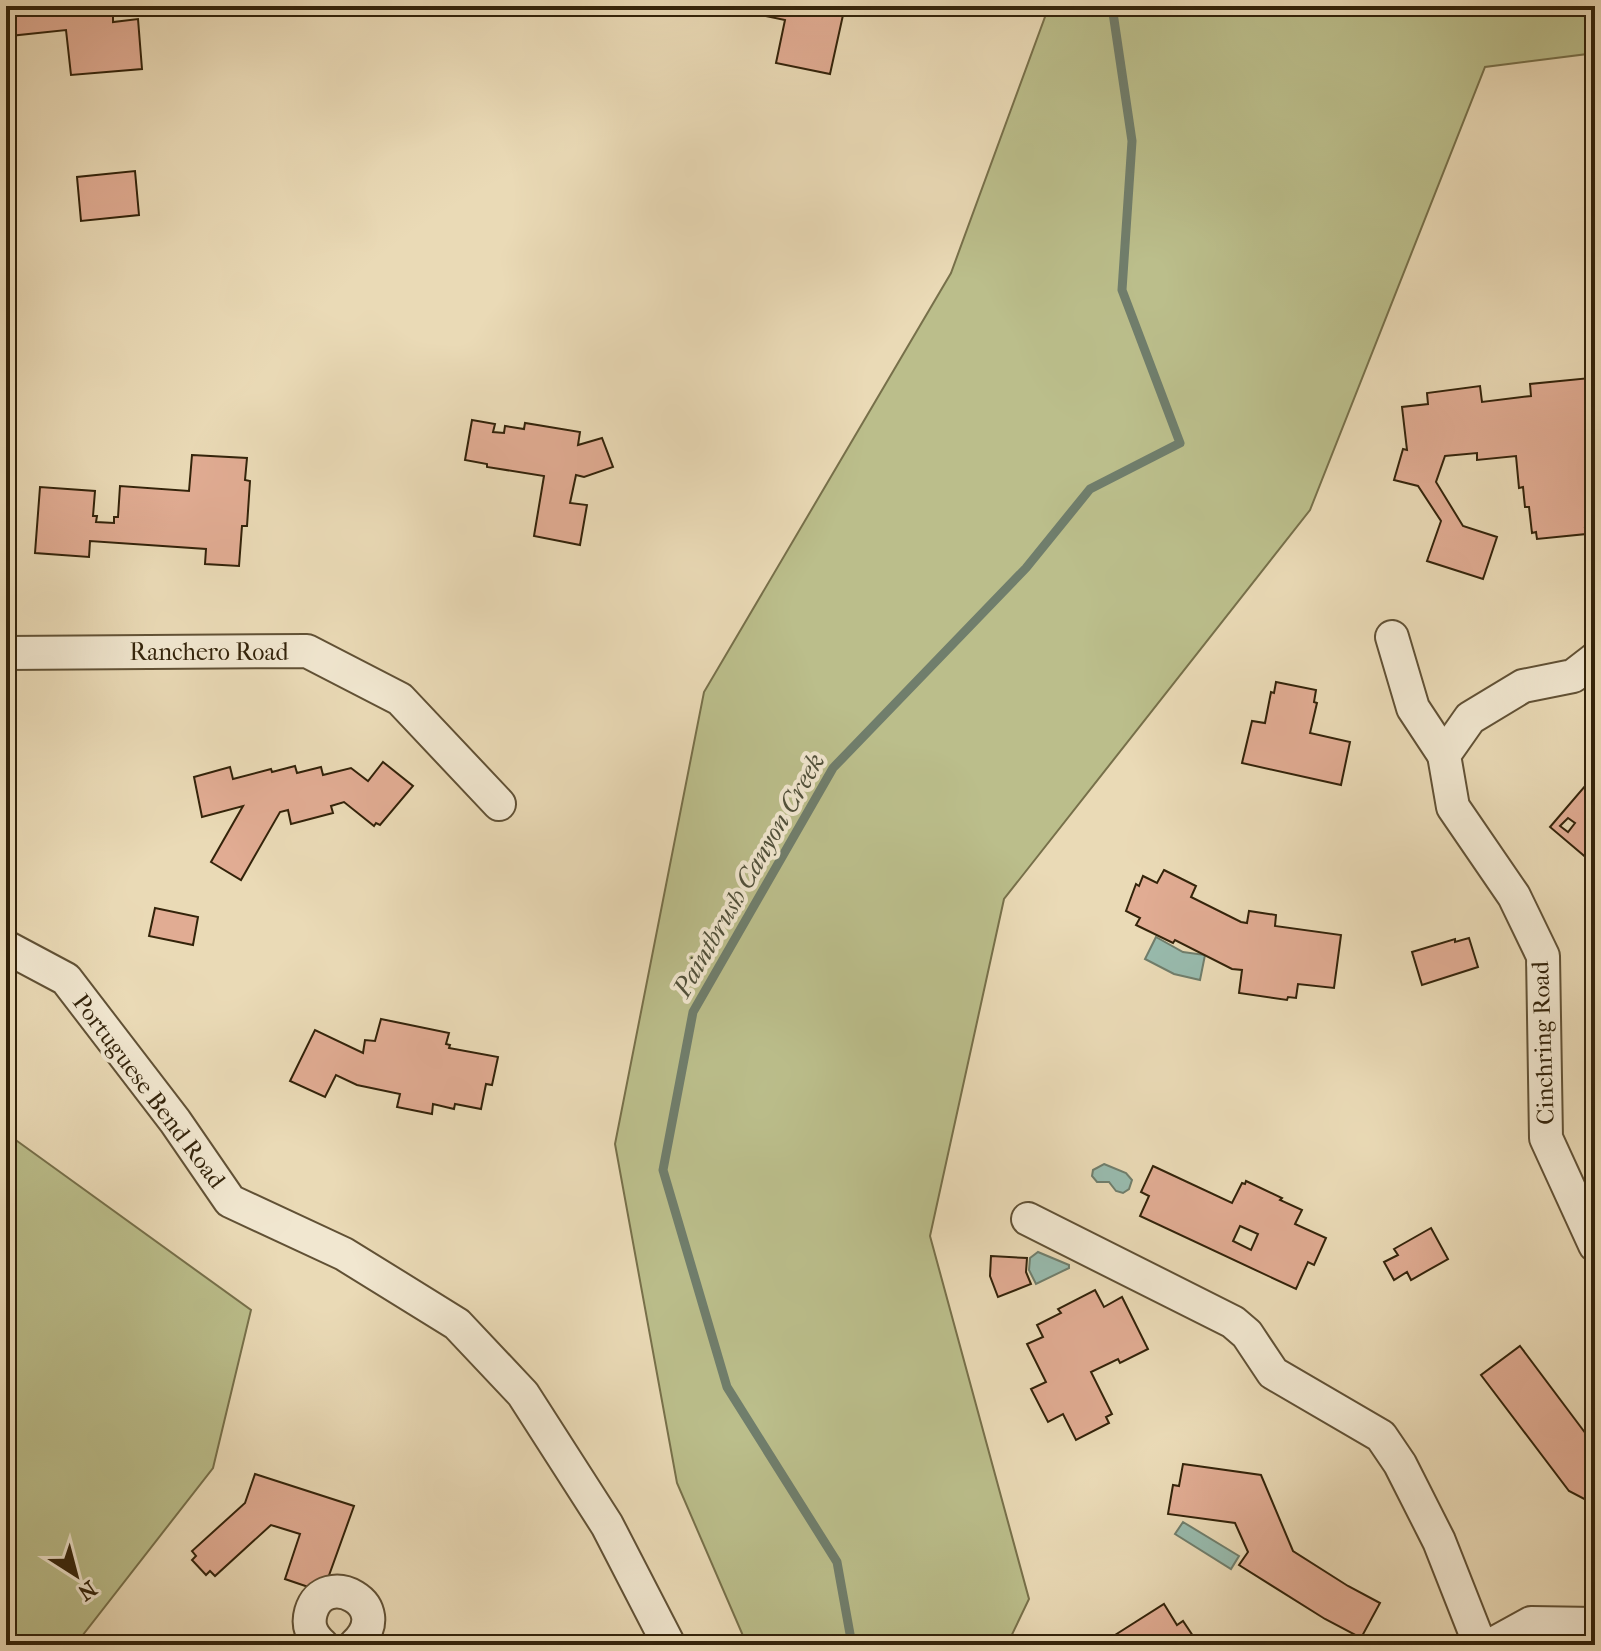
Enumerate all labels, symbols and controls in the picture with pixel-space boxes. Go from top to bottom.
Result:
street label: Ranchero Road [129,638,290,666]
water label: Paintbrush Canyon Creek [666,748,831,1003]
street label: Cinchring Road [1526,960,1560,1125]
street label: Portuguese Bend Road [67,988,232,1194]
north arrow [36,1535,116,1615]
text: N [73,1575,102,1606]

